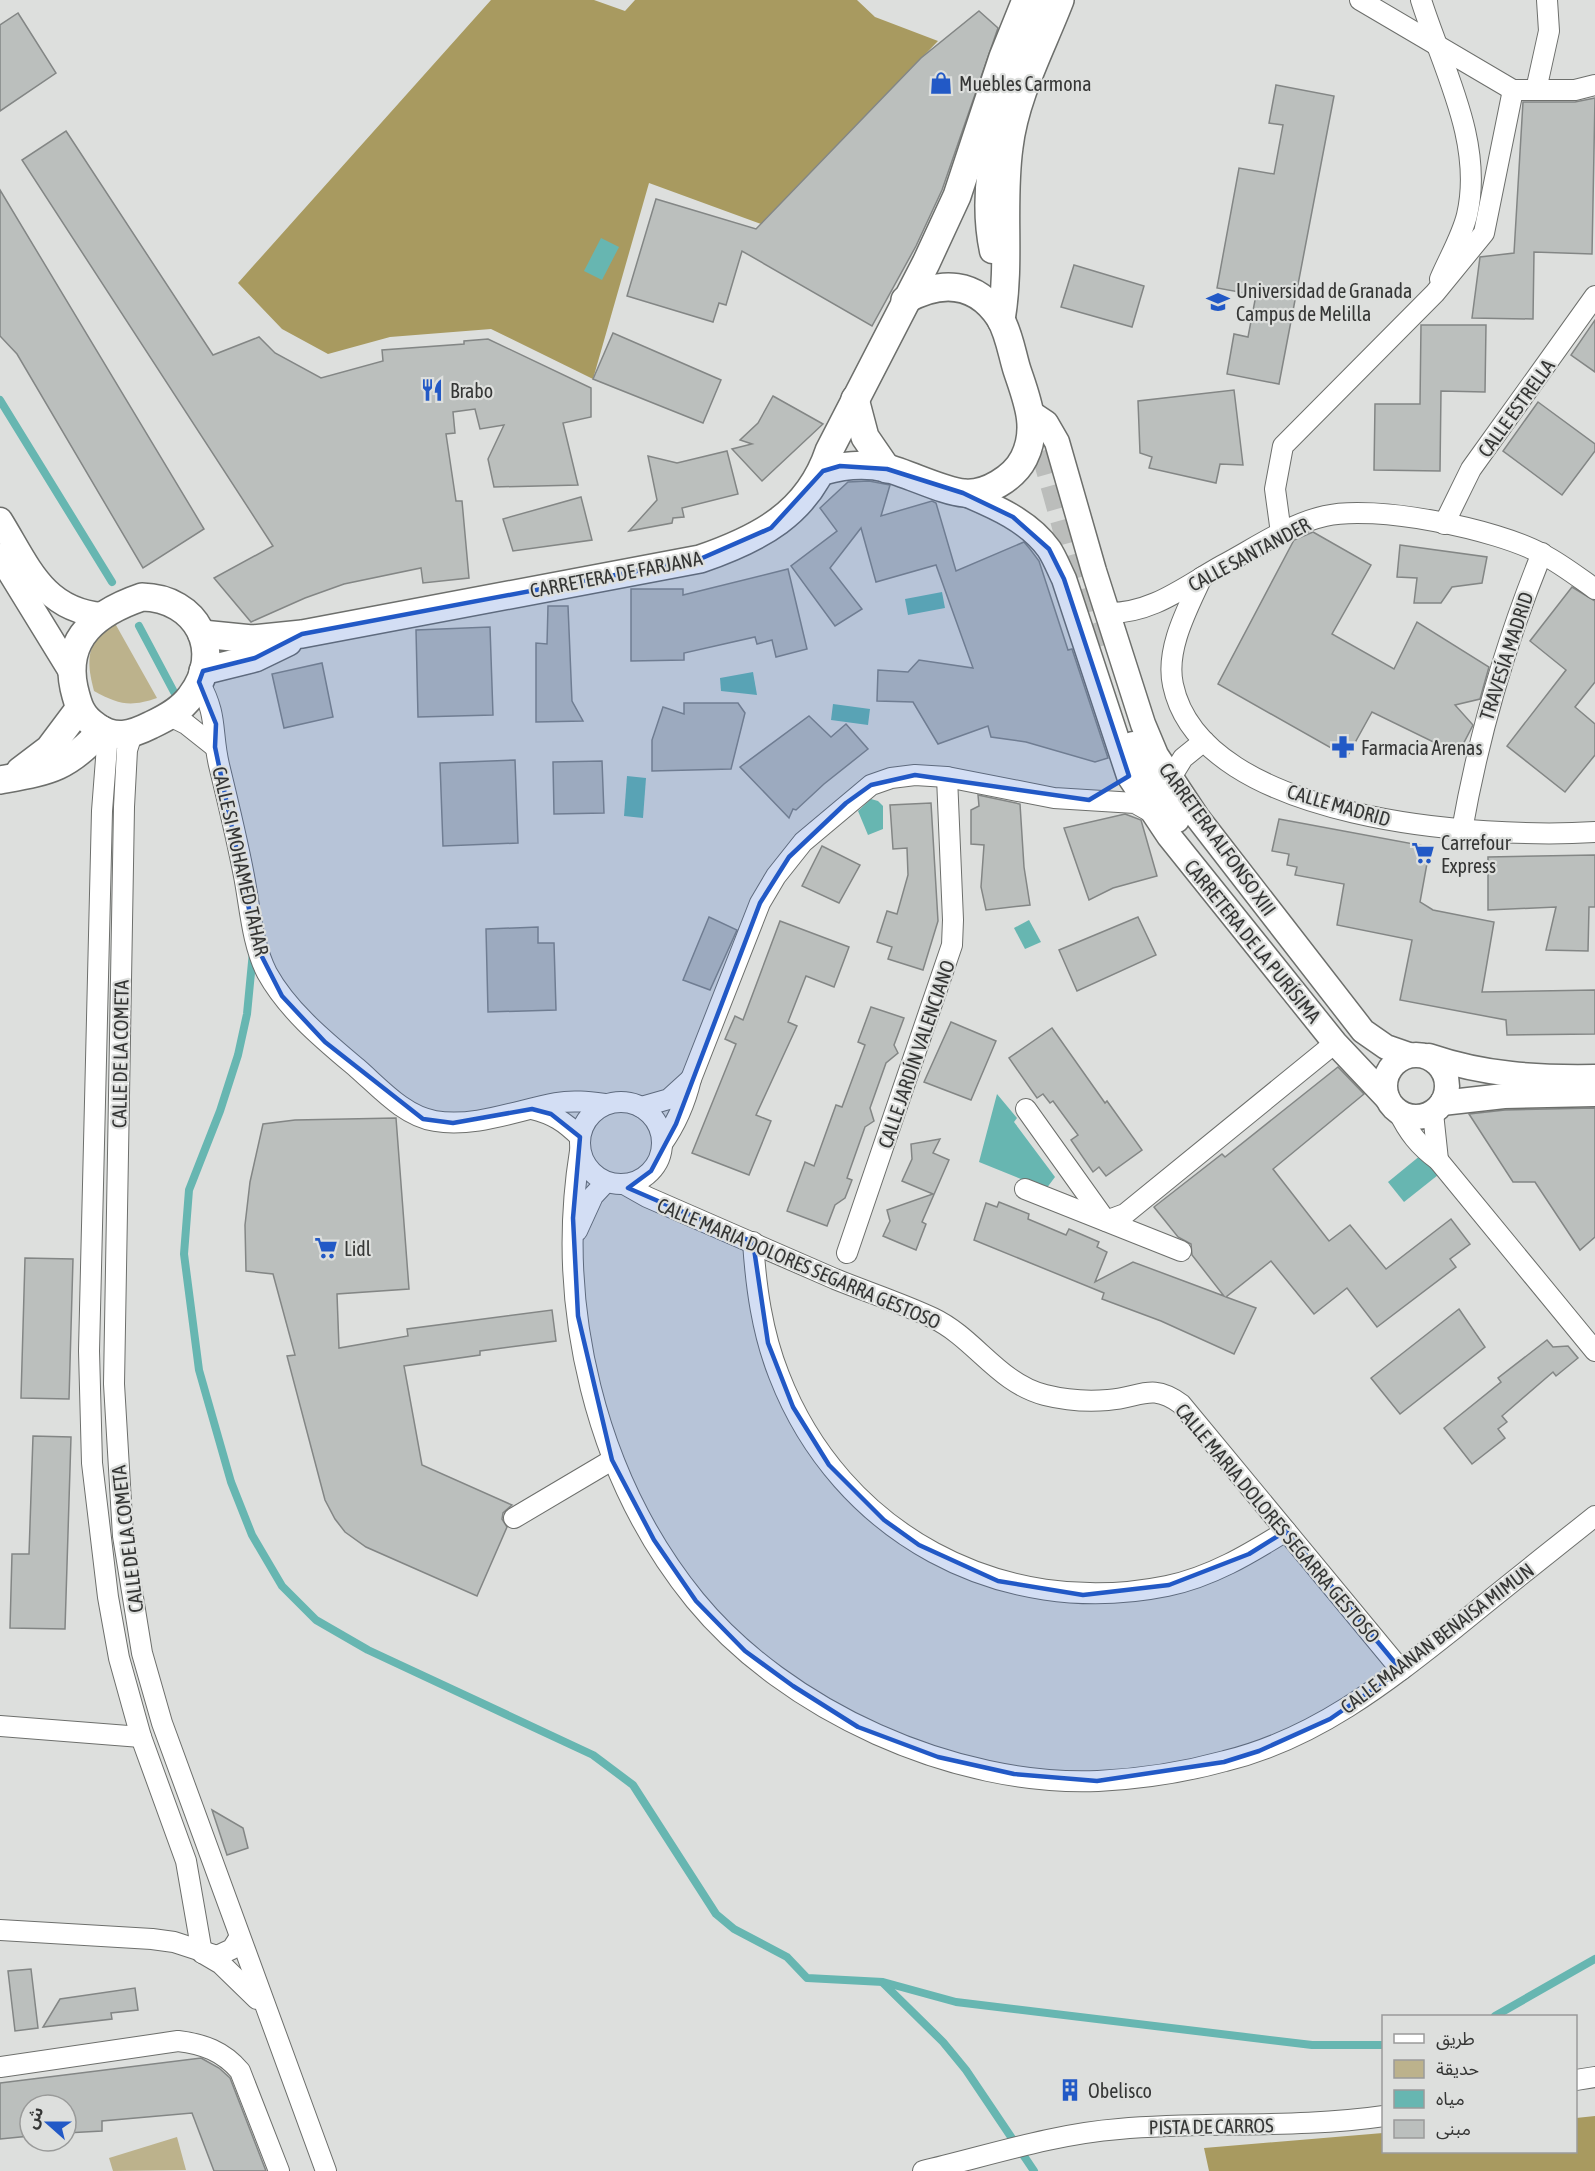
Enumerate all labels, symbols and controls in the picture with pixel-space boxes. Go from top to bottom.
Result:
shop icon: Muebles Carmona [928,70,954,96]
place label: Muebles Carmona [959,72,1092,95]
place label: Universidad de Granada Campus de Melilla [1236,279,1412,325]
school or university icon: Universidad de Granada Campus de Melilla [1205,289,1231,315]
street label: CALLE ESTRELLA [1473,355,1559,461]
restaurant icon: Brabo [419,377,445,403]
place label: Brabo [450,379,493,402]
street label: CALLE SANTANDER [1184,512,1314,596]
street label: CARRETERA DE FARJANA [528,546,704,602]
street label: TRAVESÍA MADRID [1474,589,1538,723]
pharmacy icon: Farmacia Arenas [1330,734,1356,760]
place label: Farmacia Arenas [1361,736,1482,759]
street label: CARRETERA ALFONSO XIII [1155,758,1281,920]
street label: CALLE SI MOHAMED TAHAR [208,764,274,958]
street label: CALLE MADRID [1285,779,1393,831]
place label: Carrefour Express [1441,831,1512,877]
supermarket icon: Carrefour Express [1410,840,1436,866]
street label: CARRETERA DE LA PURÍSIMA [1180,855,1326,1027]
street label: CALLE JARDÍN VALENCIANO [873,957,959,1151]
street label: CALLE DE LA COMETA [107,979,133,1128]
street label: CALLE MARIA DOLORES SEGARRA GESTOSO [654,1193,944,1333]
supermarket icon: Lidl [313,1235,339,1261]
place label: Lidl [344,1237,372,1260]
street label: CALLE MARIA DOLORES SEGARRA GESTOSO [1171,1399,1385,1647]
street label: CALLE DE LA COMETA [107,1464,147,1614]
street label: CALLE MAANAN BENAISA MIMUN [1336,1558,1538,1718]
legend [1382,2015,1577,2153]
text: طريق [1436,2028,1475,2050]
text: حديقة [1436,2058,1479,2079]
building icon: Obelisco [1057,2077,1083,2103]
place label: Obelisco [1088,2079,1152,2102]
text: مياه [1436,2088,1465,2109]
north arrow [18,2093,78,2153]
text: ش [22,2104,47,2131]
street label: PISTA DE CARROS [1148,2113,1274,2139]
text: مبنى [1436,2118,1471,2140]

